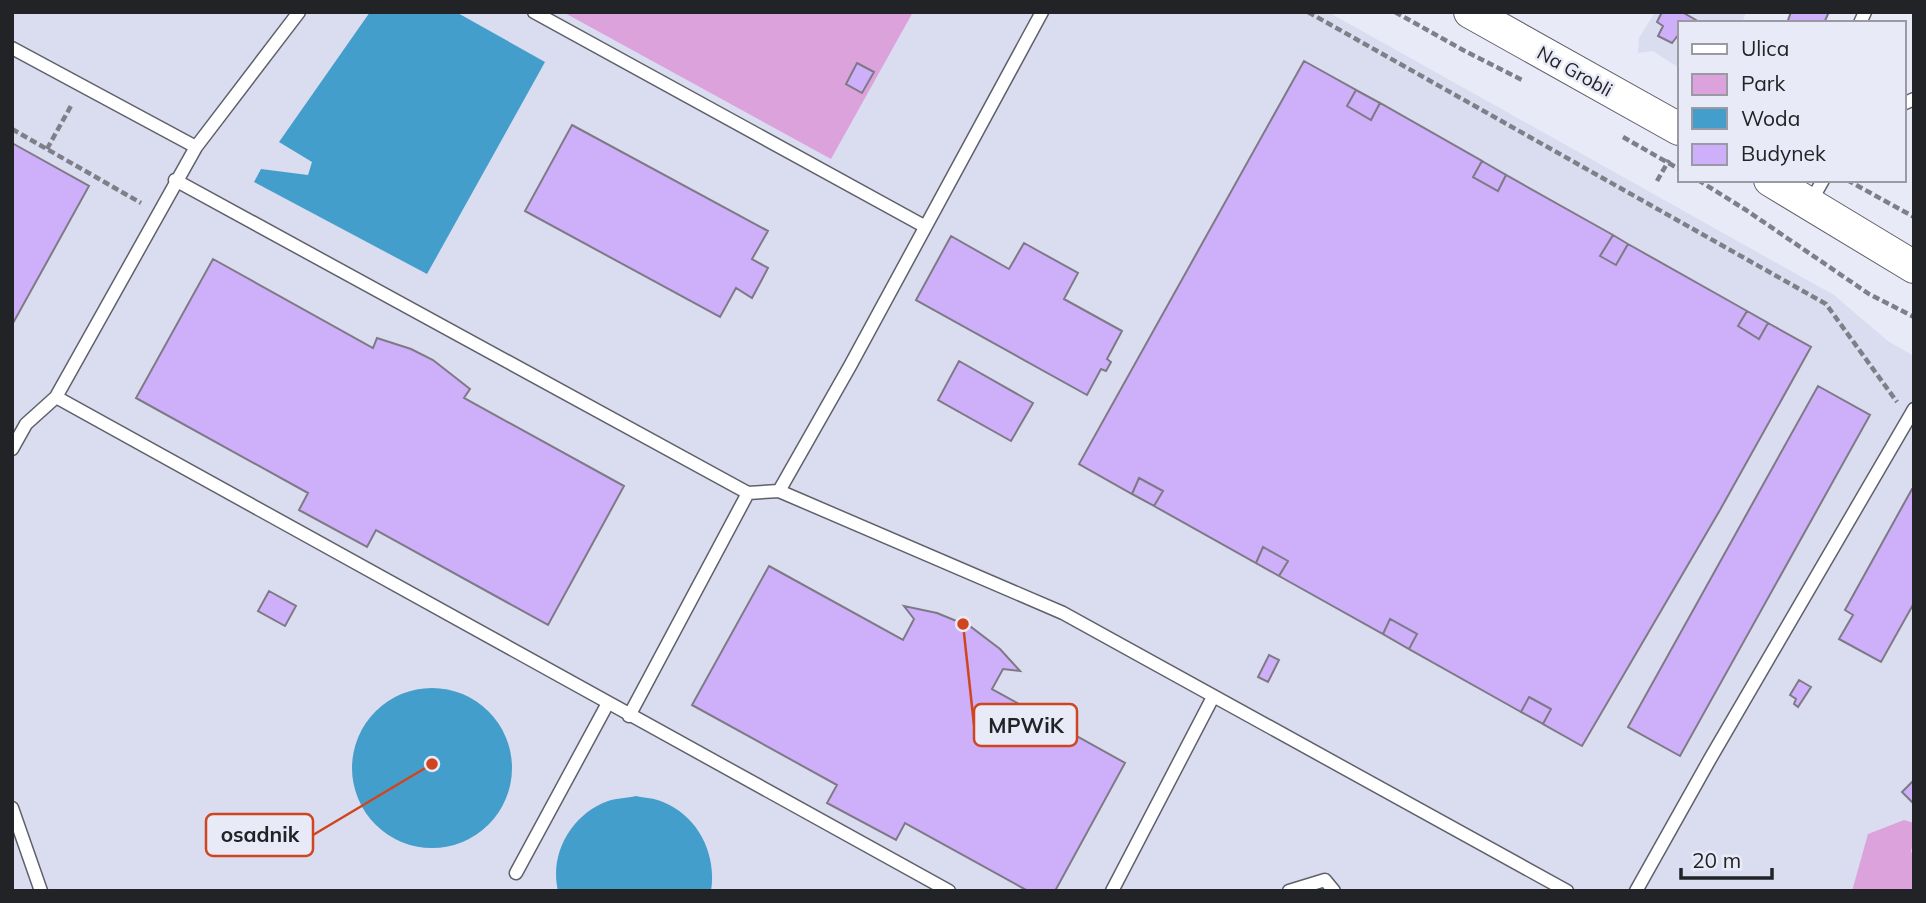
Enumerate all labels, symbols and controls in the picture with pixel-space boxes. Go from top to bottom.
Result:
legend [1678,21,1905,182]
text: Ulica [1741,35,1789,61]
street label: Na Grobli [1533,41,1617,101]
text: Park [1741,70,1785,96]
text: Woda [1741,105,1800,131]
text: Budynek [1741,140,1826,166]
callout: MPWiK [974,704,1077,746]
text: MPWiK [988,712,1065,738]
callout: osadnik [206,814,313,856]
text: osadnik [221,821,300,847]
scale bar [1681,836,1772,880]
text: 20 m [1692,847,1741,873]

